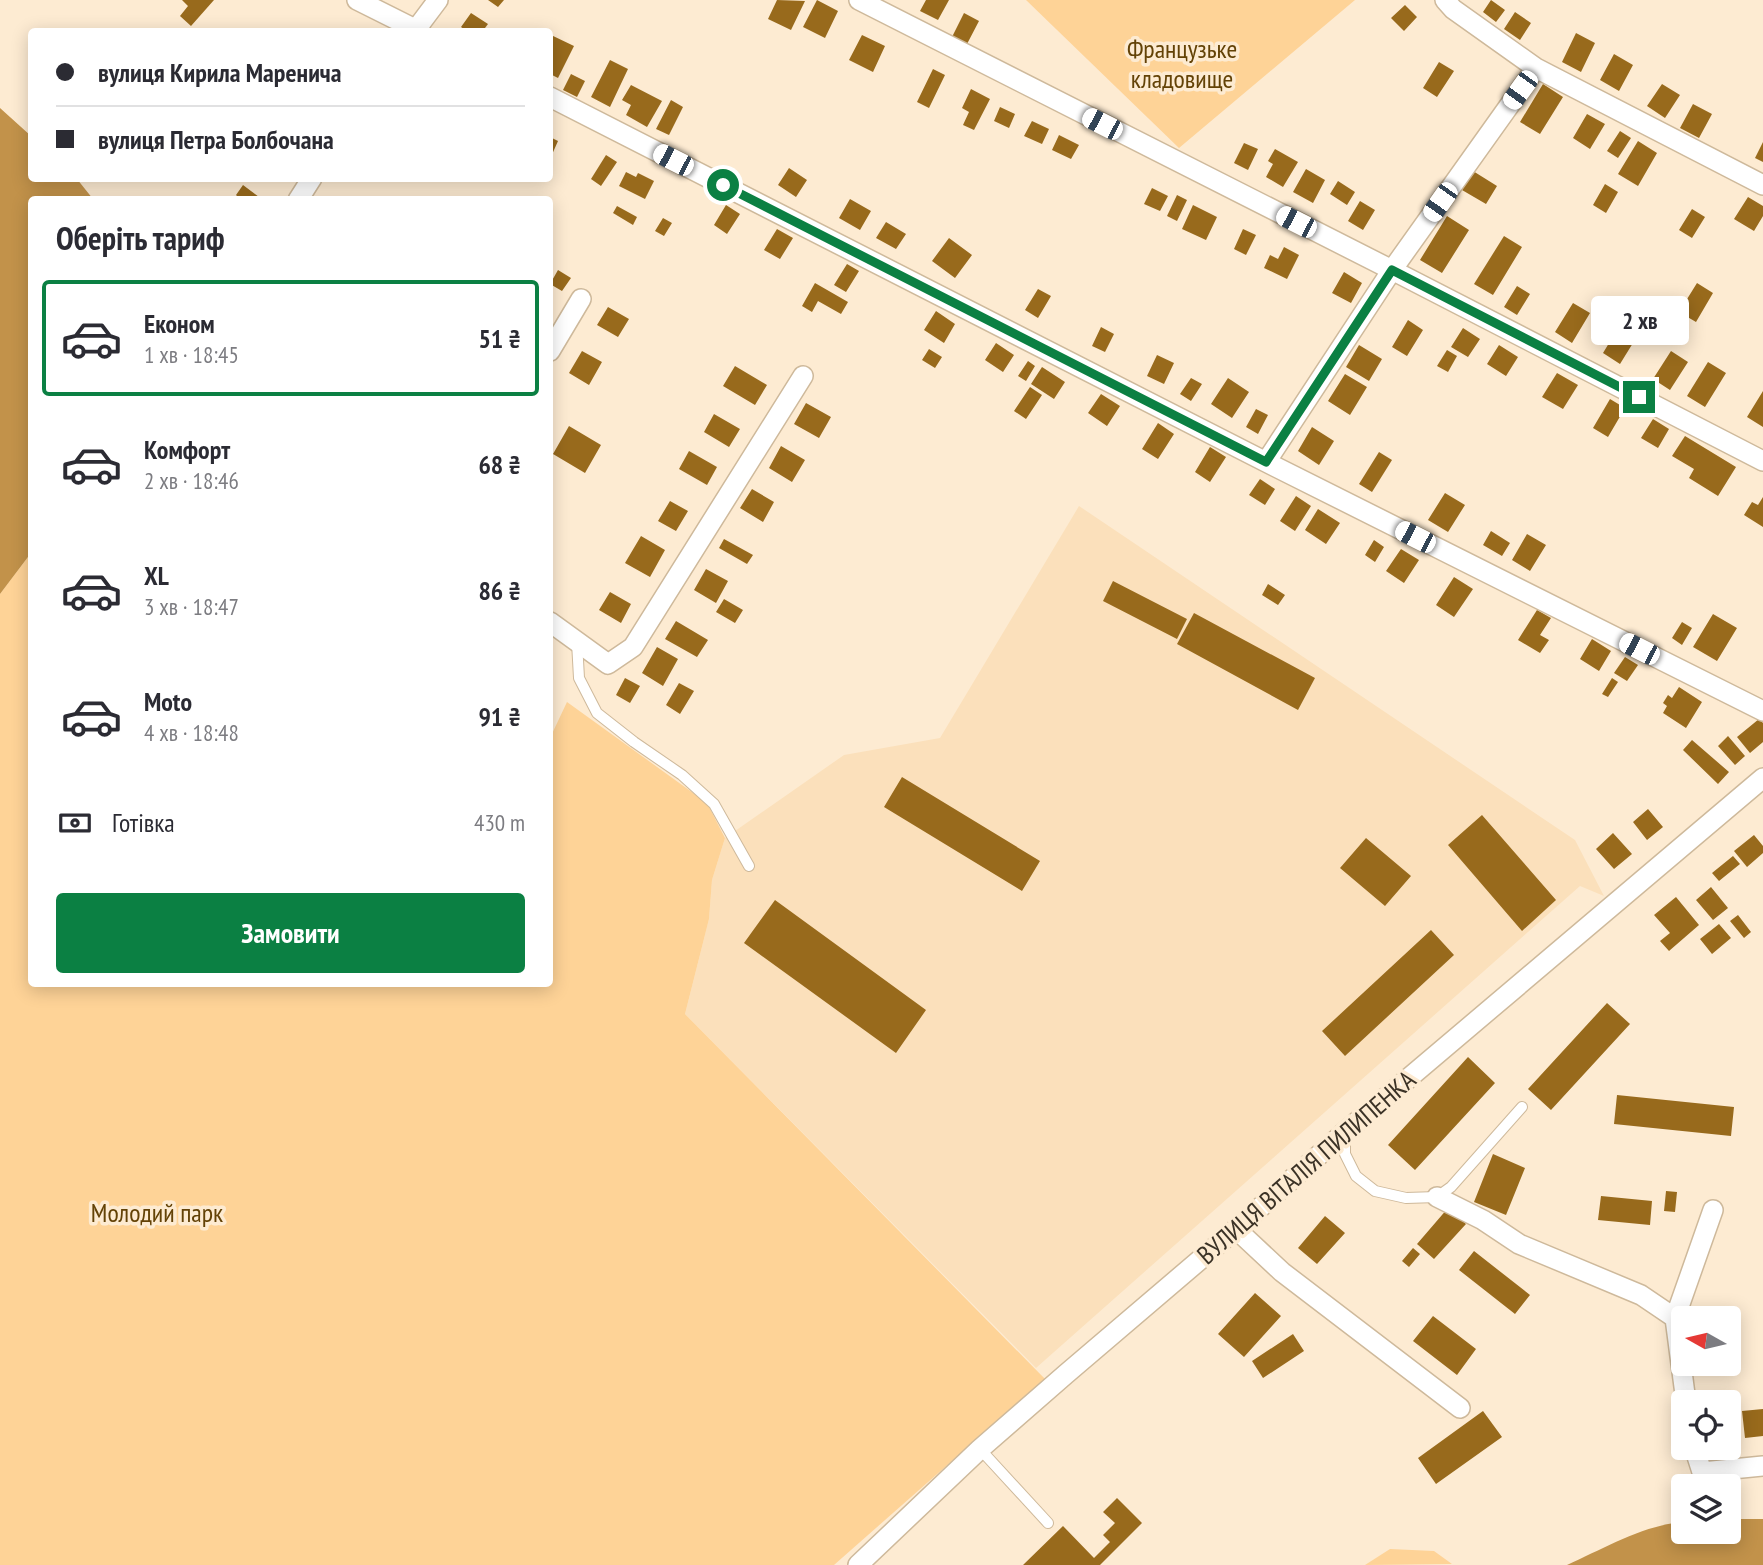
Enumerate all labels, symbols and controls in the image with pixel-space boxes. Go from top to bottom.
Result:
park label: Французьке кладовище [1127,32,1237,95]
text: вулиця Кирила Маренича [98,56,341,89]
car [1500,67,1541,113]
car [1079,105,1126,143]
text: вулиця Петра Болбочана [98,123,334,156]
car [650,141,697,179]
route start [707,169,739,201]
car [1420,179,1461,225]
car [1273,203,1320,241]
text: Оберіть тариф [56,217,224,259]
callout: 2 хв [1590,296,1688,344]
text: 2 хв [1622,306,1658,335]
icon: car [60,307,123,370]
text: Економ [144,307,215,340]
text: 51 ₴ [478,322,521,355]
text: 1 хв · 18:45 [144,340,239,369]
route end [1623,381,1655,413]
icon: car [60,433,123,496]
text: Комфорт [144,433,230,466]
text: 68 ₴ [478,448,521,481]
text: 2 хв · 18:46 [144,466,239,495]
car [1392,518,1439,556]
icon: car [60,559,123,622]
text: XL [144,559,169,592]
text: 86 ₴ [478,574,521,607]
text: 3 хв · 18:47 [144,592,239,621]
car [1616,630,1663,668]
icon: car [60,685,123,748]
text: Moto [144,685,192,718]
text: 91 ₴ [478,700,521,733]
text: 4 хв · 18:48 [144,718,239,747]
icon: cash [56,804,94,842]
text: Готівка [112,806,175,839]
text: 430 m [474,808,525,837]
button: Замовити [56,893,525,973]
street label: ВУЛИЦЯ ВІТАЛІЯ ПИЛИПЕНКА [1190,1063,1423,1271]
park label: Молодий парк [91,1196,223,1229]
north arrow [1671,1306,1741,1376]
map controls [1671,1306,1741,1544]
button: locate [1671,1390,1741,1460]
button: layers [1671,1474,1741,1544]

